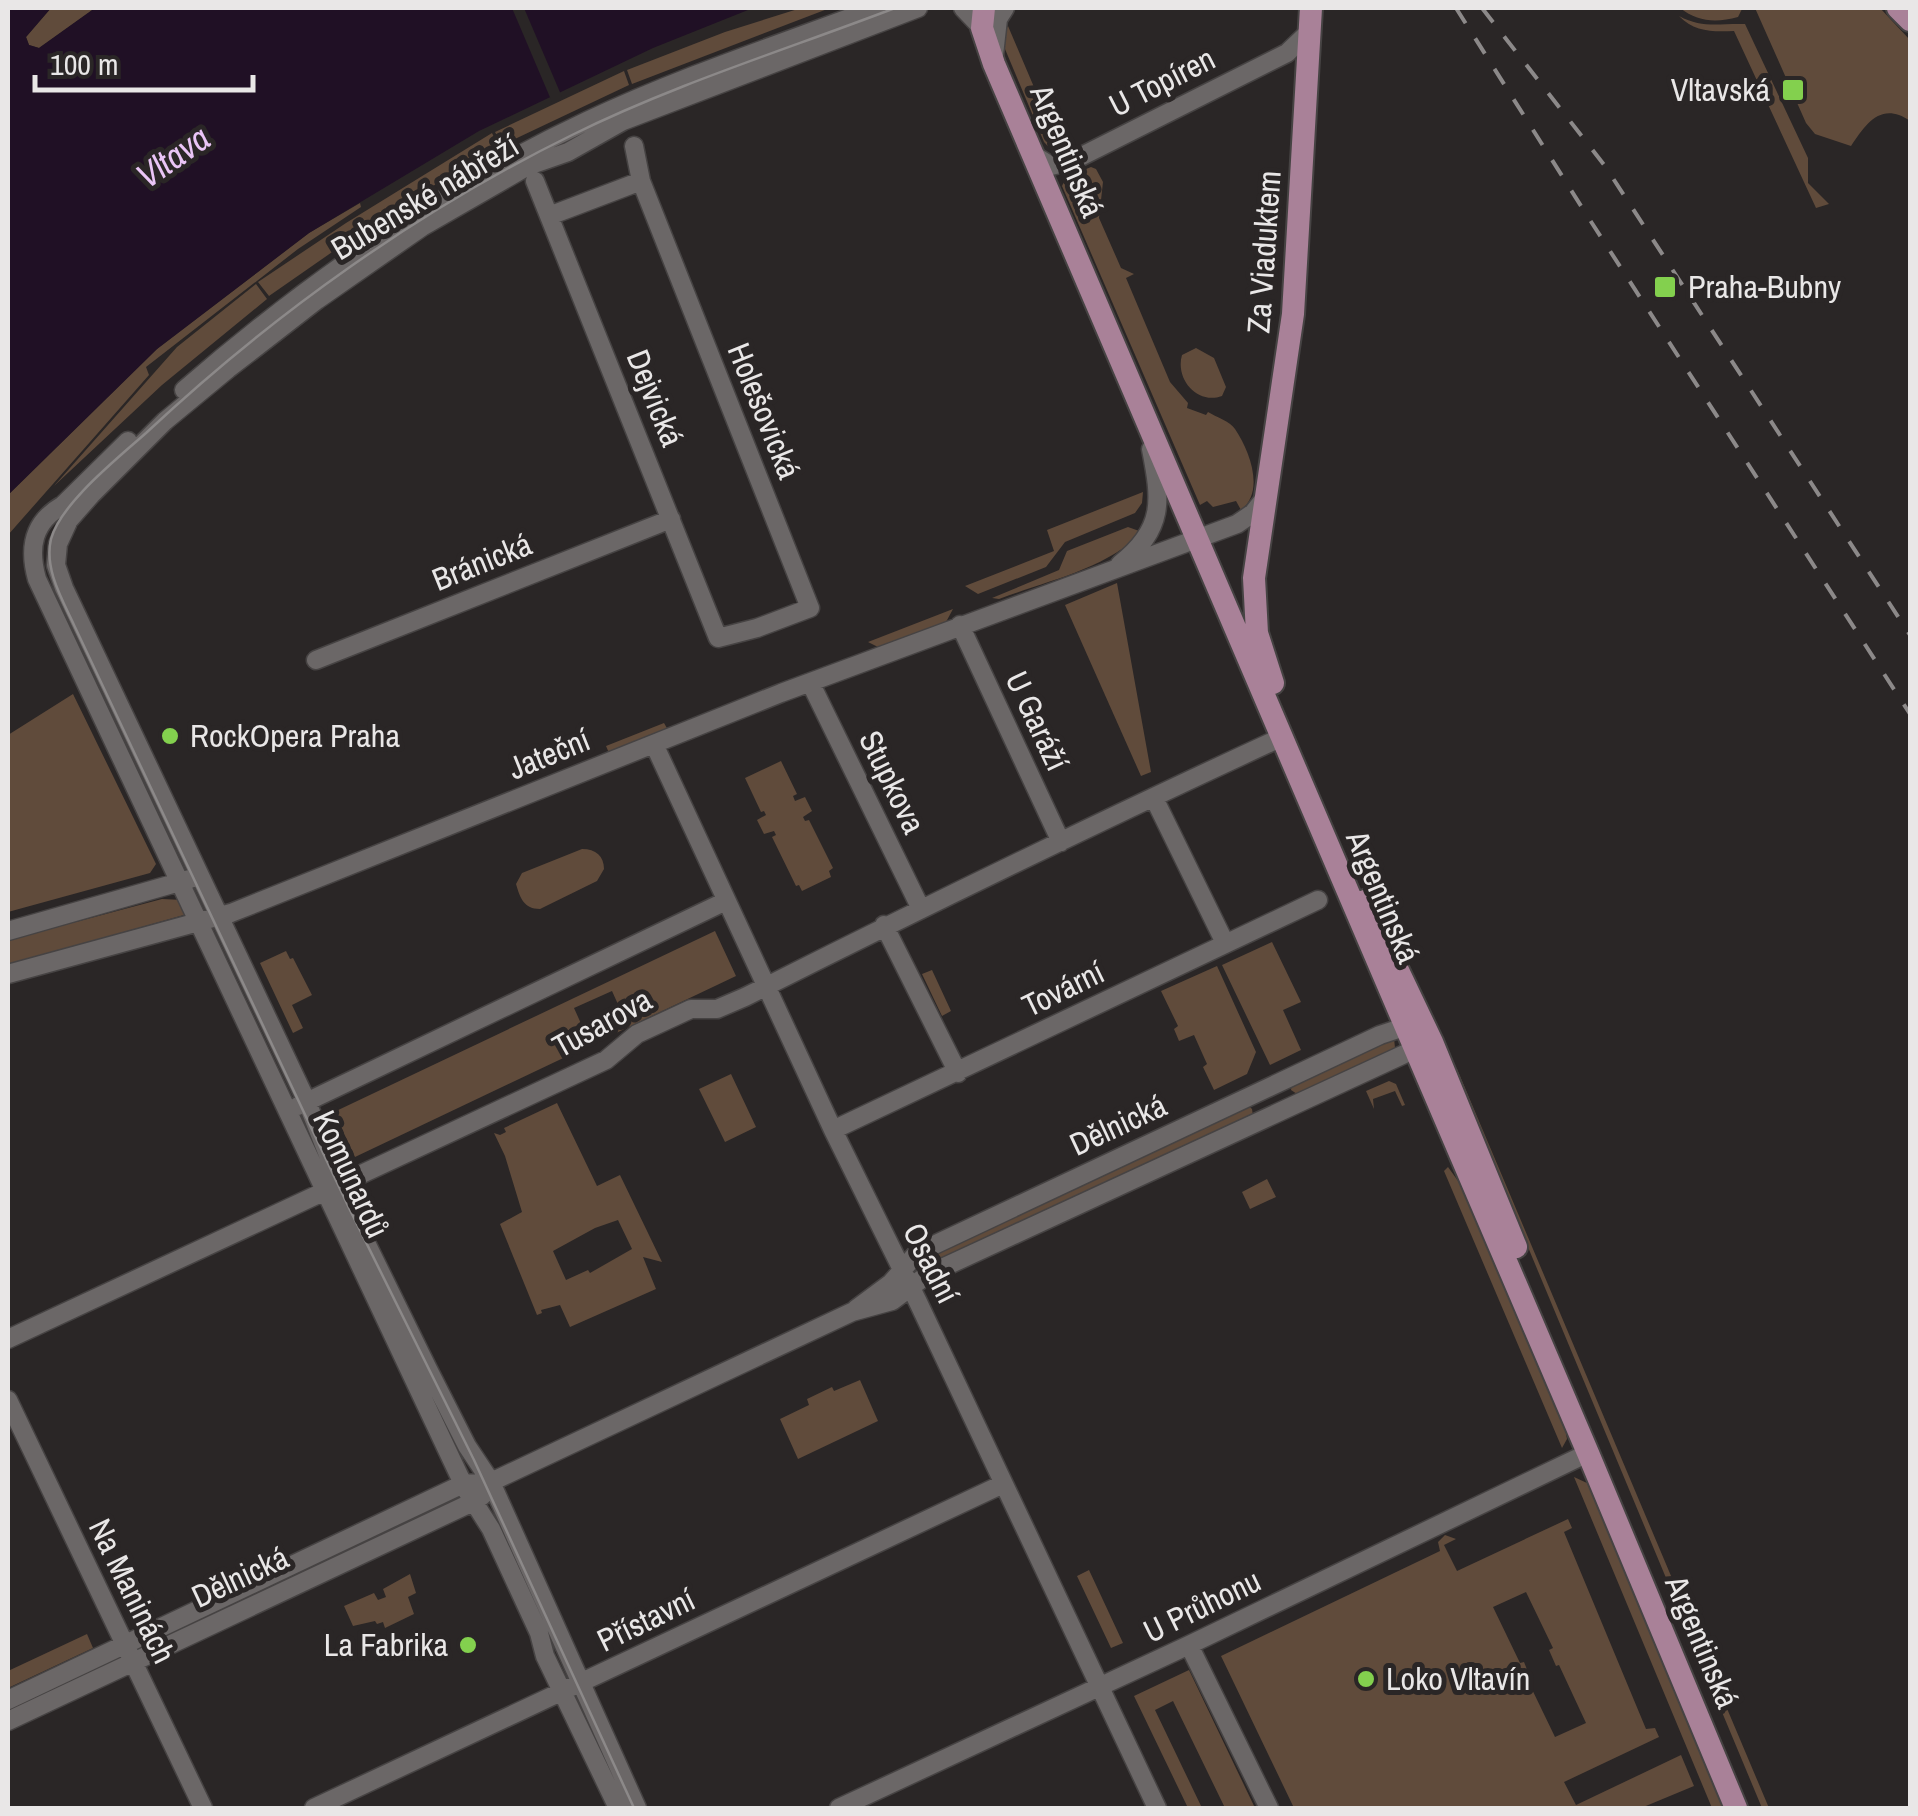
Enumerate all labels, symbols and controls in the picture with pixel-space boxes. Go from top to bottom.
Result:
scale bar [35,30,252,92]
street label: U Topíren [1102,37,1222,126]
text: 100 m [50,44,118,84]
place label: Vltavská [1671,68,1770,111]
street label: Argentinská [1020,77,1115,224]
marker: Vltavská [1780,77,1806,103]
water label: Vltava [127,114,219,199]
street label: Bubenské nábřeží [323,123,527,269]
street label: Za Viaduktem [1236,169,1291,335]
place label: Praha-Bubny [1688,265,1841,308]
marker: Praha-Bubny [1652,274,1678,300]
street label: Holešovická [718,337,811,485]
street label: Dejvická [617,343,694,453]
street label: Bránická [426,522,538,601]
street label: U Garáží [996,664,1079,778]
place label: RockOpera Praha [190,714,400,757]
street label: Jateční [502,717,597,789]
street label: Stupkova [849,723,936,841]
marker: RockOpera Praha [159,725,181,747]
street label: Argentinská [1336,823,1431,970]
street label: Tovární [1015,950,1112,1027]
street label: Tusarova [544,978,659,1067]
street label: Dělnická [1062,1083,1173,1166]
street label: Komunardů [303,1103,400,1244]
street label: Osadní [893,1215,970,1311]
street label: Na Maninách [79,1511,186,1670]
street label: Dělnická [184,1535,295,1618]
street label: U Průhonu [1136,1559,1268,1652]
street label: Argentinská [1655,1568,1750,1715]
street label: Přístavní [590,1577,702,1662]
place label: La Fabrika [324,1623,448,1666]
marker: La Fabrika [457,1634,479,1656]
place label: Loko Vltavín [1386,1657,1530,1700]
marker: Loko Vltavín [1355,1668,1377,1690]

